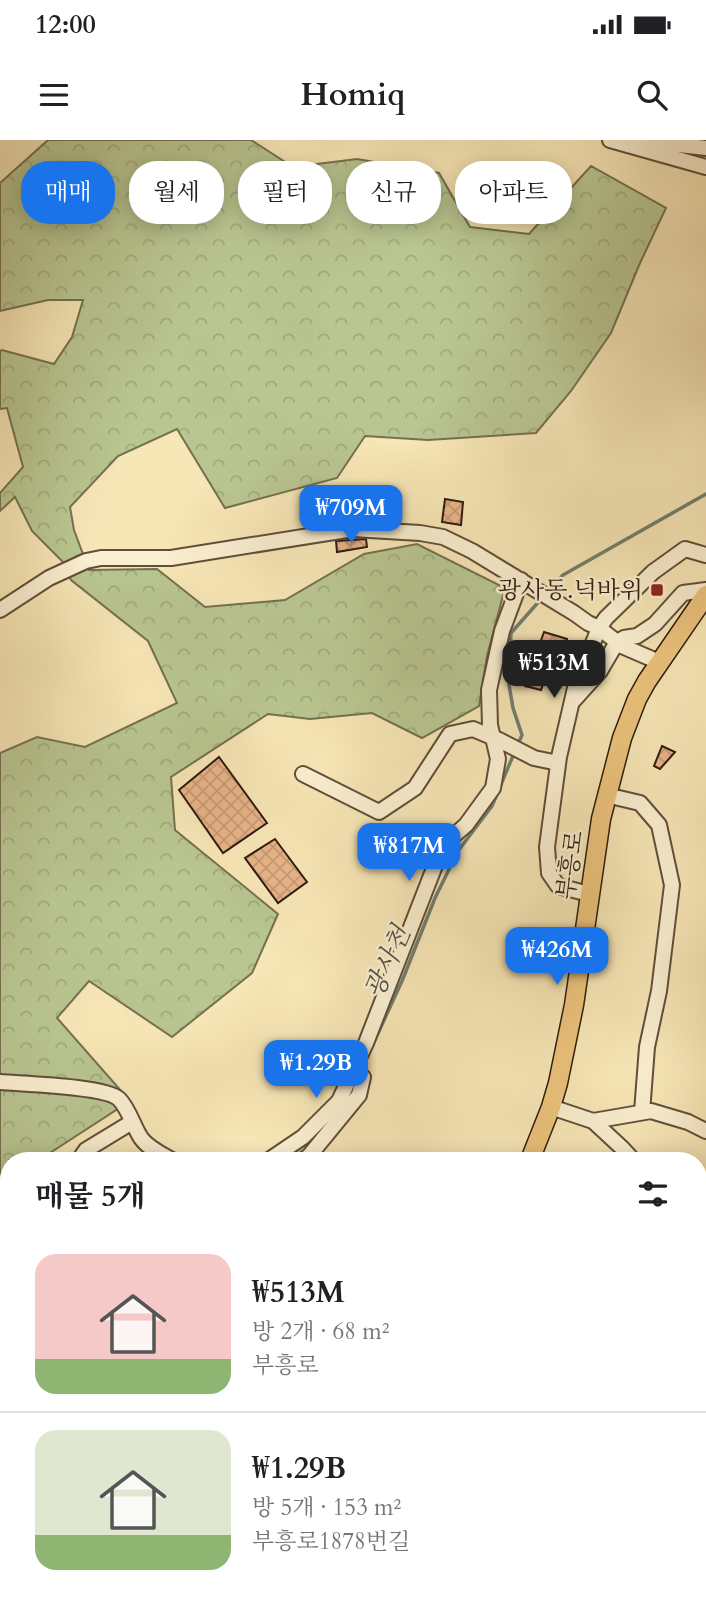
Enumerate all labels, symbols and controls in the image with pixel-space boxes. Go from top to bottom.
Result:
text: 12:00 [35,7,96,42]
text: Homiq [301,73,405,117]
icon: menu [35,76,73,114]
icon: search [633,76,671,114]
chip: 매매 [21,161,115,224]
chip: 월세 [129,161,224,224]
chip: 필터 [238,161,332,224]
chip: 신규 [346,161,441,224]
chip: 아파트 [455,161,572,224]
pin: ₩709M [302,486,400,545]
text: ₩709M [315,492,387,523]
place label: 광사동.넉바위 [498,574,643,607]
marker: 광사동.넉바위 [649,582,665,598]
pin: ₩513M [505,640,603,700]
text: ₩513M [518,647,590,678]
pin: ₩817M [360,824,458,883]
street label: 부흥로 [549,828,592,902]
text: ₩817M [373,830,445,861]
water label: 광사천 [356,919,420,1004]
pin: ₩426M [508,928,606,987]
text: ₩426M [521,934,593,965]
pin: ₩1.29B [259,1040,373,1100]
text: ₩1.29B [280,1047,352,1078]
icon: filters [634,1175,672,1213]
text: 매물 5개 [35,1176,145,1217]
text: ₩513M [252,1272,345,1313]
icon: home [91,1282,175,1366]
text: 방 2개 · 68 m² [252,1316,389,1347]
text: 부흥로 [252,1350,319,1381]
text: ₩1.29B [252,1448,346,1489]
icon: home [91,1458,175,1542]
text: 방 5개 · 153 m² [252,1492,401,1523]
text: 부흥로1878번길 [252,1526,410,1557]

